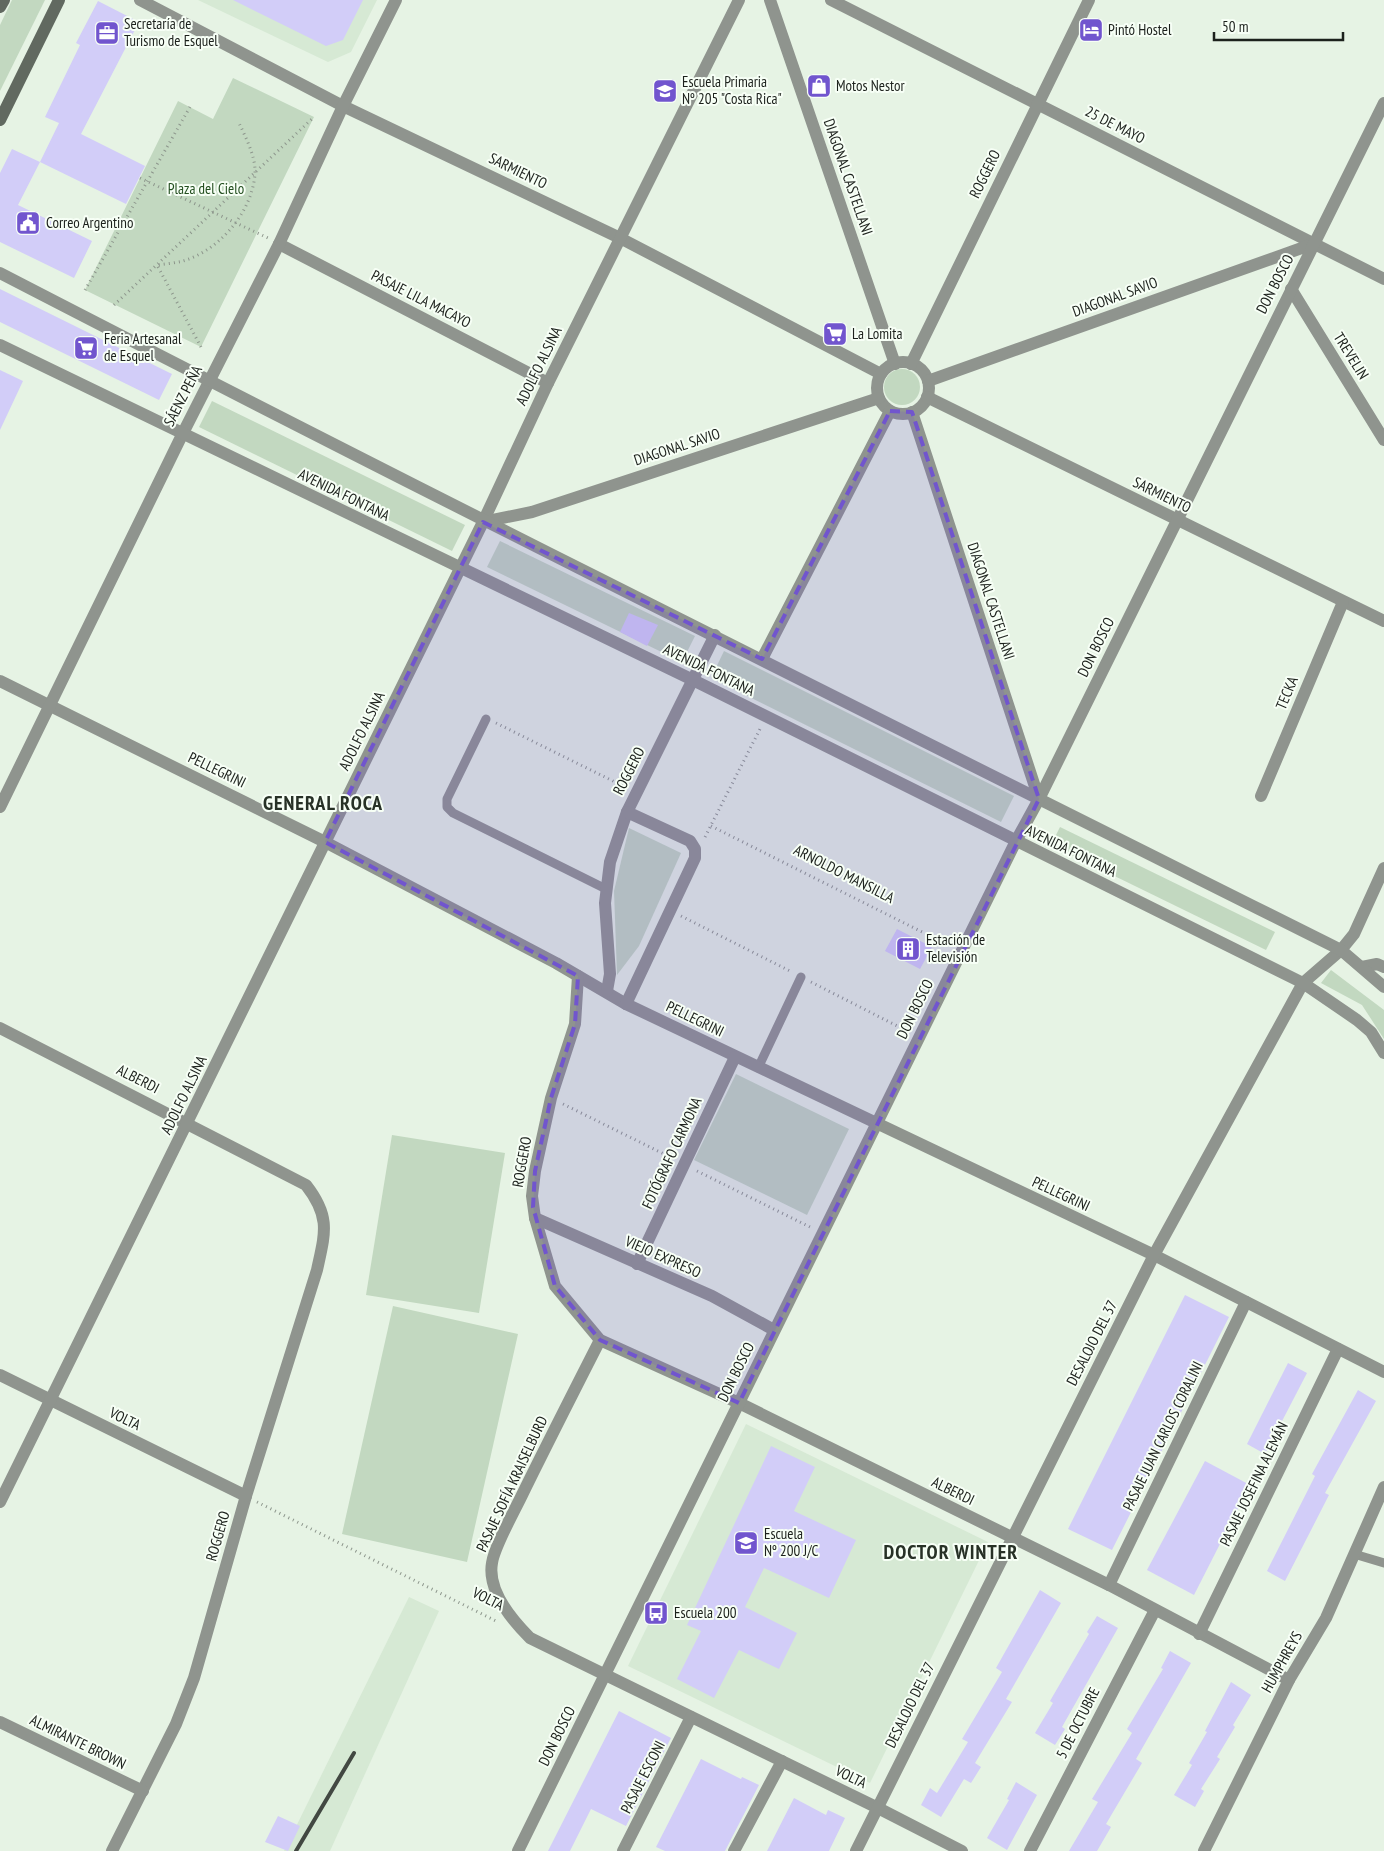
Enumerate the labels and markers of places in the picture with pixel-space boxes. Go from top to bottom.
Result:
place label: Secretaría de Turismo de Esquel [124,14,218,50]
hotel icon: Pintó Hostel [1078,17,1104,43]
office icon: Secretaría de Turismo de Esquel [94,20,120,46]
place label: Pintó Hostel [1108,20,1172,39]
place label: Escuela Primaria Nº 205 "Costa Rica" [682,72,782,108]
shop icon: Motos Nestor [806,73,832,99]
place label: Motos Nestor [836,76,906,95]
school or university icon: Escuela Primaria Nº 205 "Costa Rica" [652,78,678,104]
public building icon: Correo Argentino [15,210,41,236]
place label: Correo Argentino [46,213,133,232]
supermarket icon: La Lomita [822,321,848,347]
place label: La Lomita [852,324,902,343]
place label: Feria Artesanal de Esquel [104,329,182,365]
supermarket icon: Feria Artesanal de Esquel [73,335,99,361]
place label: Estación de Televisión [926,930,985,966]
building icon: Estación de Televisión [895,936,921,962]
place label: Escuela Nº 200 J/C [764,1524,819,1560]
school or university icon: Escuela Nº 200 J/C [733,1530,759,1556]
bus stop icon: Escuela 200 [643,1600,669,1626]
place label: Escuela 200 [674,1603,737,1622]

